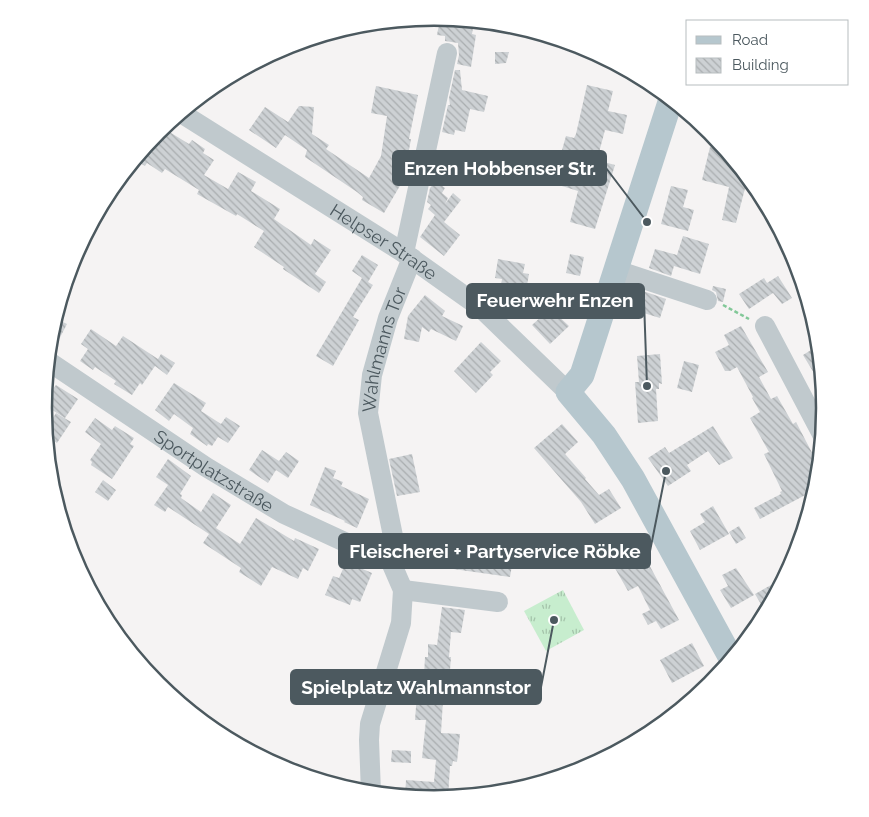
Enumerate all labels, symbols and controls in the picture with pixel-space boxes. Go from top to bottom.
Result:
legend [686,20,849,85]
text: Road [732,31,768,49]
text: Building [732,56,789,74]
callout: Enzen Hobbenser Str. [393,151,606,185]
text: Enzen Hobbenser Str. [404,157,596,179]
street label: Helpser Straße [327,199,442,284]
street label: Wahlmanns Tor [358,283,410,413]
callout: Feuerwehr Enzen [467,284,644,318]
text: Feuerwehr Enzen [476,289,634,311]
street label: Sportplatzstraße [150,425,278,516]
callout: Fleischerei + Partyservice Röbke [339,534,650,568]
text: Fleischerei + Partyservice Röbke [349,540,641,562]
callout: Spielplatz Wahlmannstor [291,670,541,704]
text: Spielplatz Wahlmannstor [301,676,531,698]

